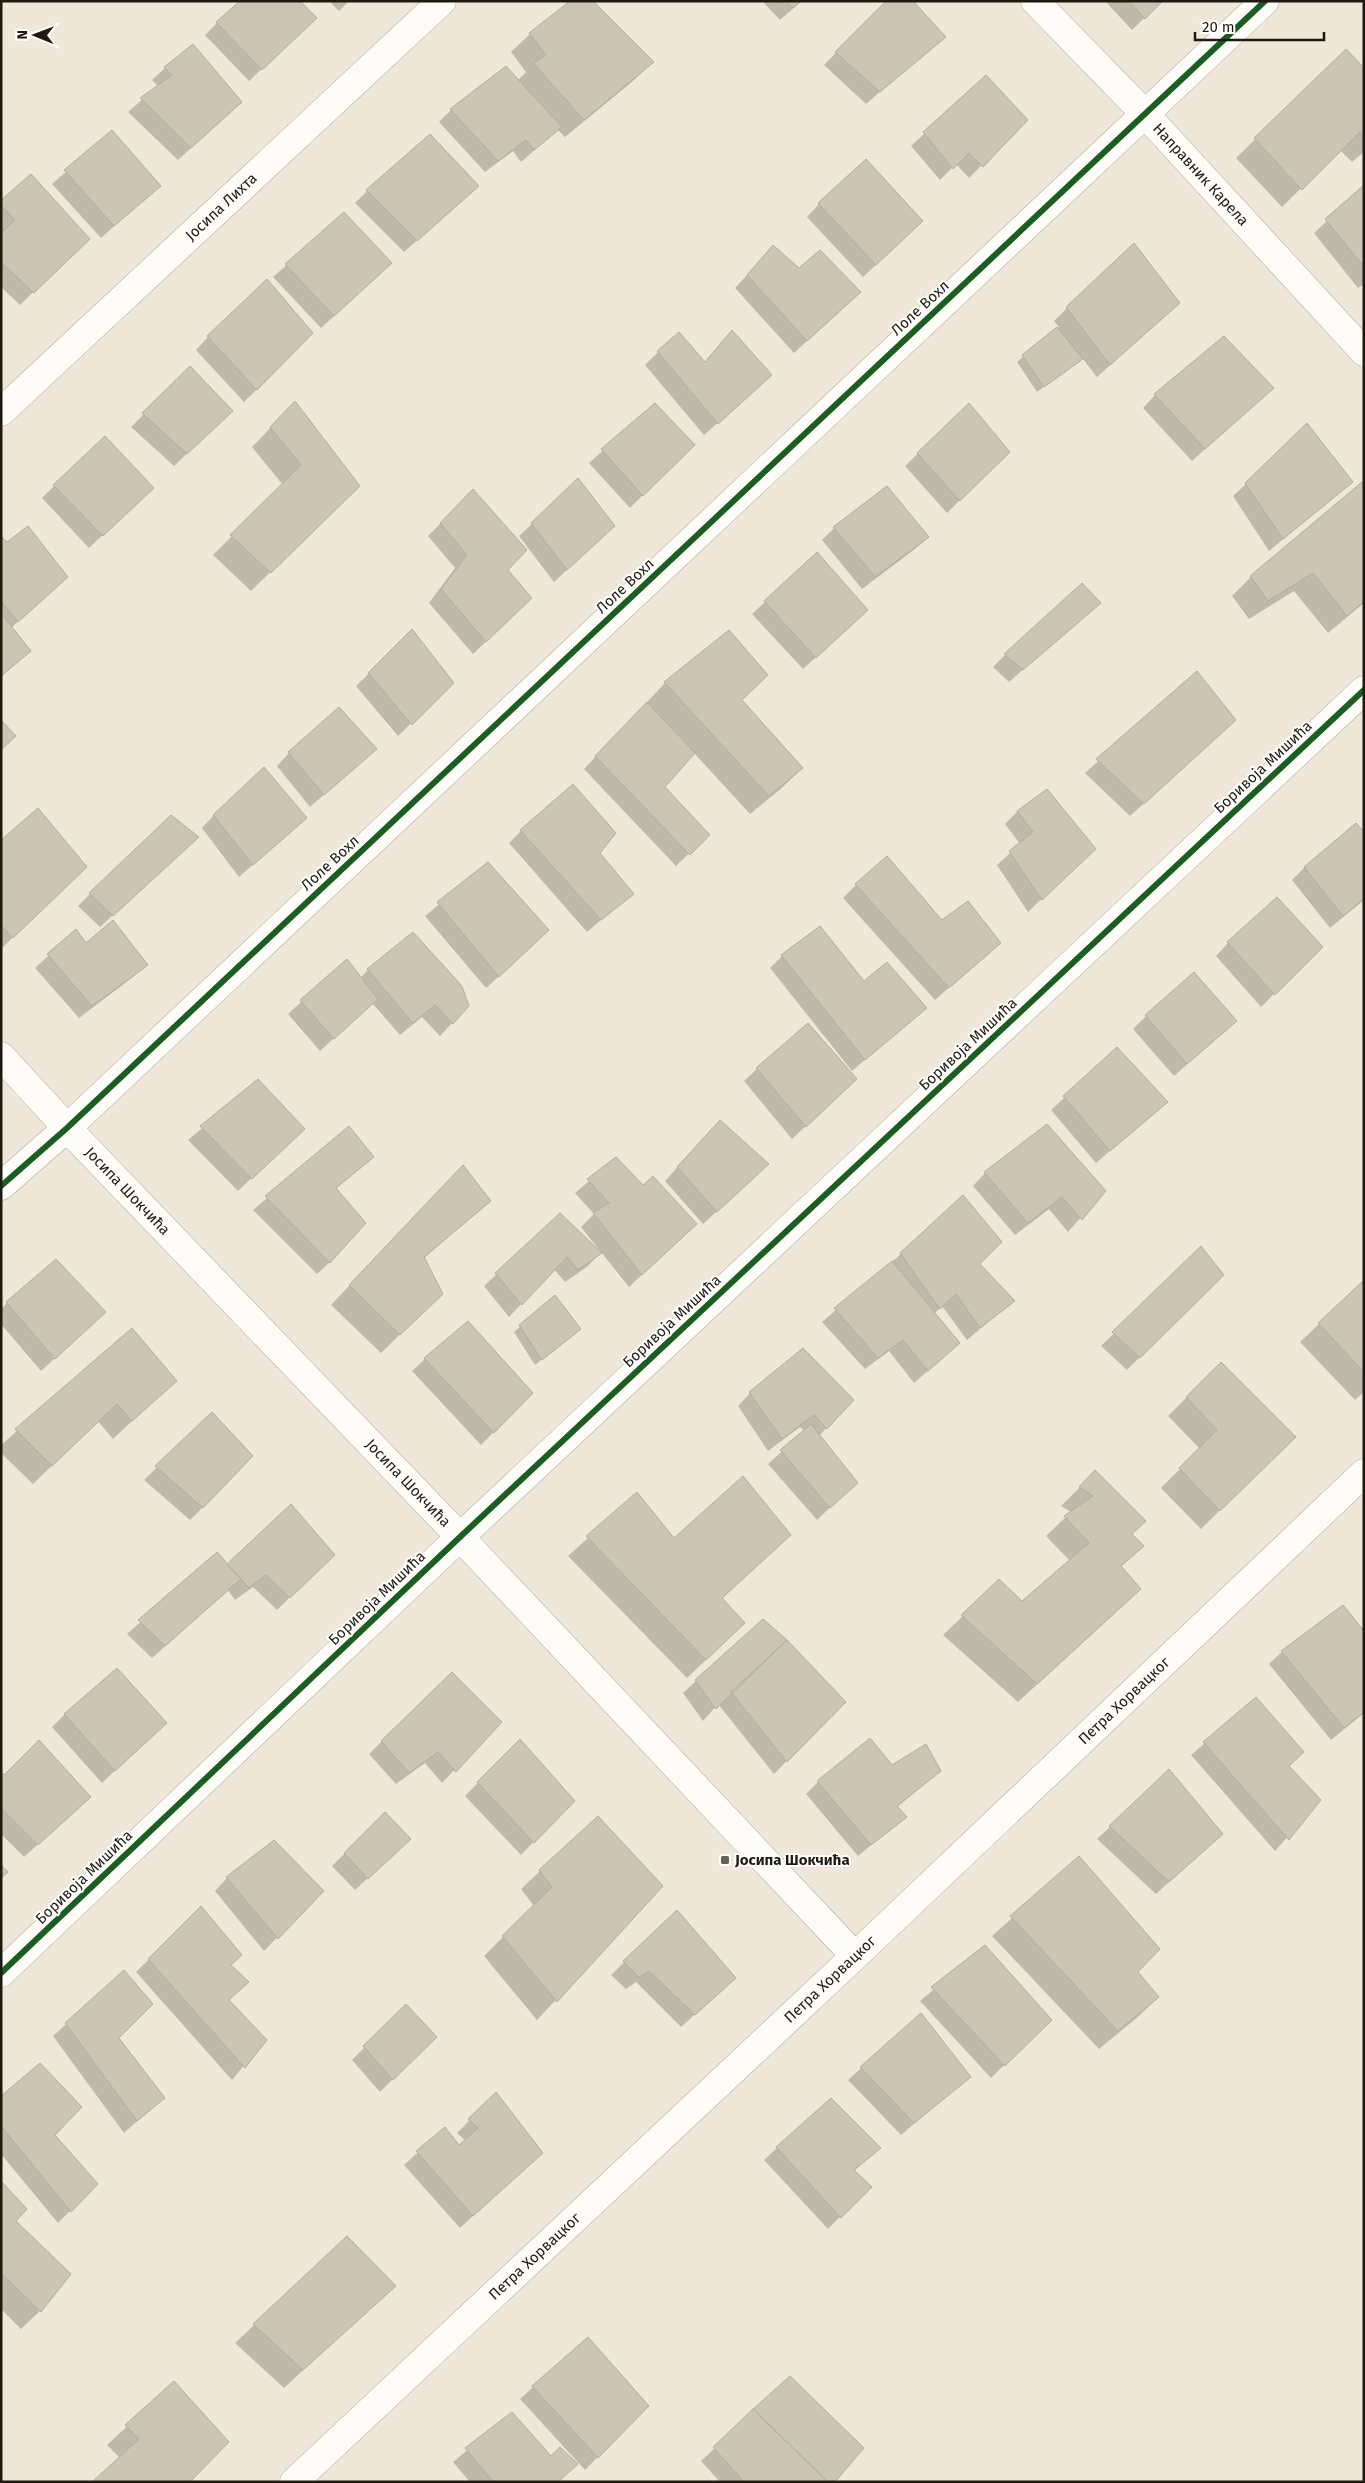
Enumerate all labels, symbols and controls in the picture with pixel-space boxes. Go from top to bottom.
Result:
north arrow [10,10,60,60]
scale bar [1195,10,1324,42]
text: 20 m [1202,18,1235,36]
text: N [14,30,31,40]
street label: Направник Карела [1149,120,1252,230]
street label: Јосипа Лихта [182,169,261,244]
street label: Лоле Вохл [887,277,953,339]
street label: Лоле Вохл [592,555,658,617]
street label: Боривоја Мишића [1210,717,1316,817]
street label: Лоле Вохл [297,832,363,894]
street label: Боривоја Мишића [915,994,1021,1094]
street label: Јосипа Шокчића [81,1143,174,1239]
street label: Боривоја Мишића [619,1271,725,1371]
street label: Јосипа Шокчића [362,1435,454,1531]
street label: Боривоја Мишића [325,1547,429,1649]
street label: Петра Хорвацког [1075,1653,1174,1748]
street label: Боривоја Мишића [32,1826,136,1928]
place label: Јосипа Шокчића [734,1851,850,1869]
marker: Јосипа Шокчића [719,1854,731,1866]
street label: Петра Хорвацког [780,1931,880,2027]
street label: Петра Хорвацког [485,2209,585,2304]

